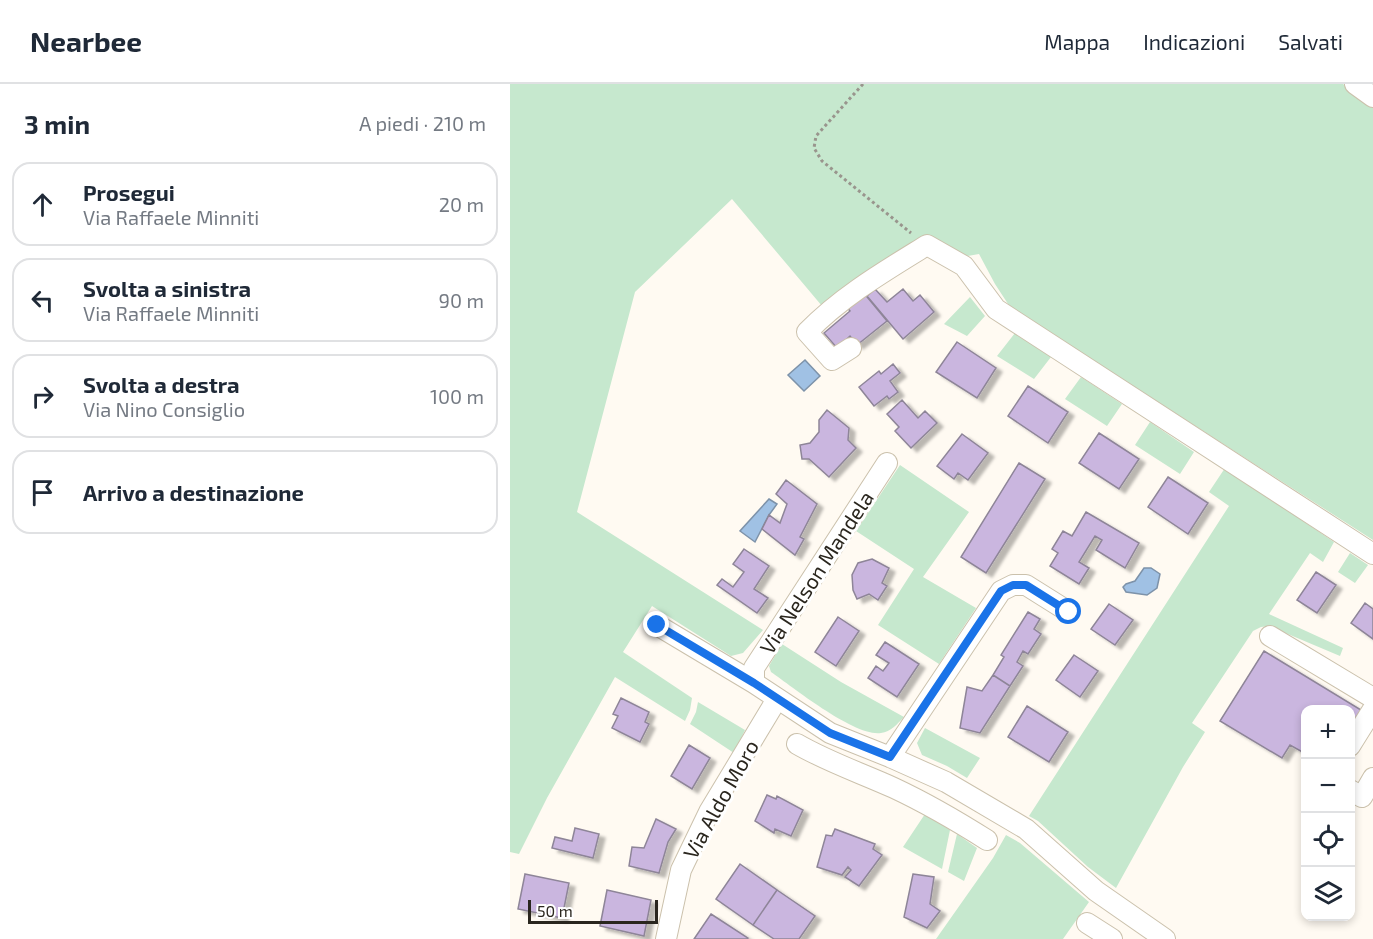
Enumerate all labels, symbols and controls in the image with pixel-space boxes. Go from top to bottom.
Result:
text: Nearbee [30,24,142,58]
text: Mappa [1044,29,1110,54]
text: Indicazioni [1143,29,1245,54]
text: Salvati [1278,29,1343,54]
text: 3 min [24,108,90,139]
text: A piedi · 210 m [359,111,486,135]
text: Prosegui [83,179,175,205]
icon: ahead [26,188,59,221]
text: 20 m [439,192,484,216]
text: Via Raffaele Minniti [83,205,259,229]
text: Svolta a sinistra [83,275,251,301]
icon: left [26,284,59,317]
text: 90 m [439,288,484,312]
text: Via Raffaele Minniti [83,301,259,325]
text: Svolta a destra [83,371,240,397]
icon: right [26,380,59,413]
text: 100 m [430,384,484,408]
text: Via Nino Consiglio [83,397,245,421]
icon: arrive [26,476,59,509]
text: Arrivo a destinazione [83,479,304,505]
street label: Via Nelson Mandela [754,486,878,658]
route start [1055,598,1081,624]
route end [643,611,669,637]
map controls [1301,705,1355,921]
button: + [1301,705,1355,759]
street label: Via Aldo Moro [677,735,763,863]
button: − [1301,759,1355,813]
button: locate [1301,813,1355,867]
button: layers [1301,867,1355,921]
scale bar [528,897,658,924]
text: 50 m [537,901,573,920]

